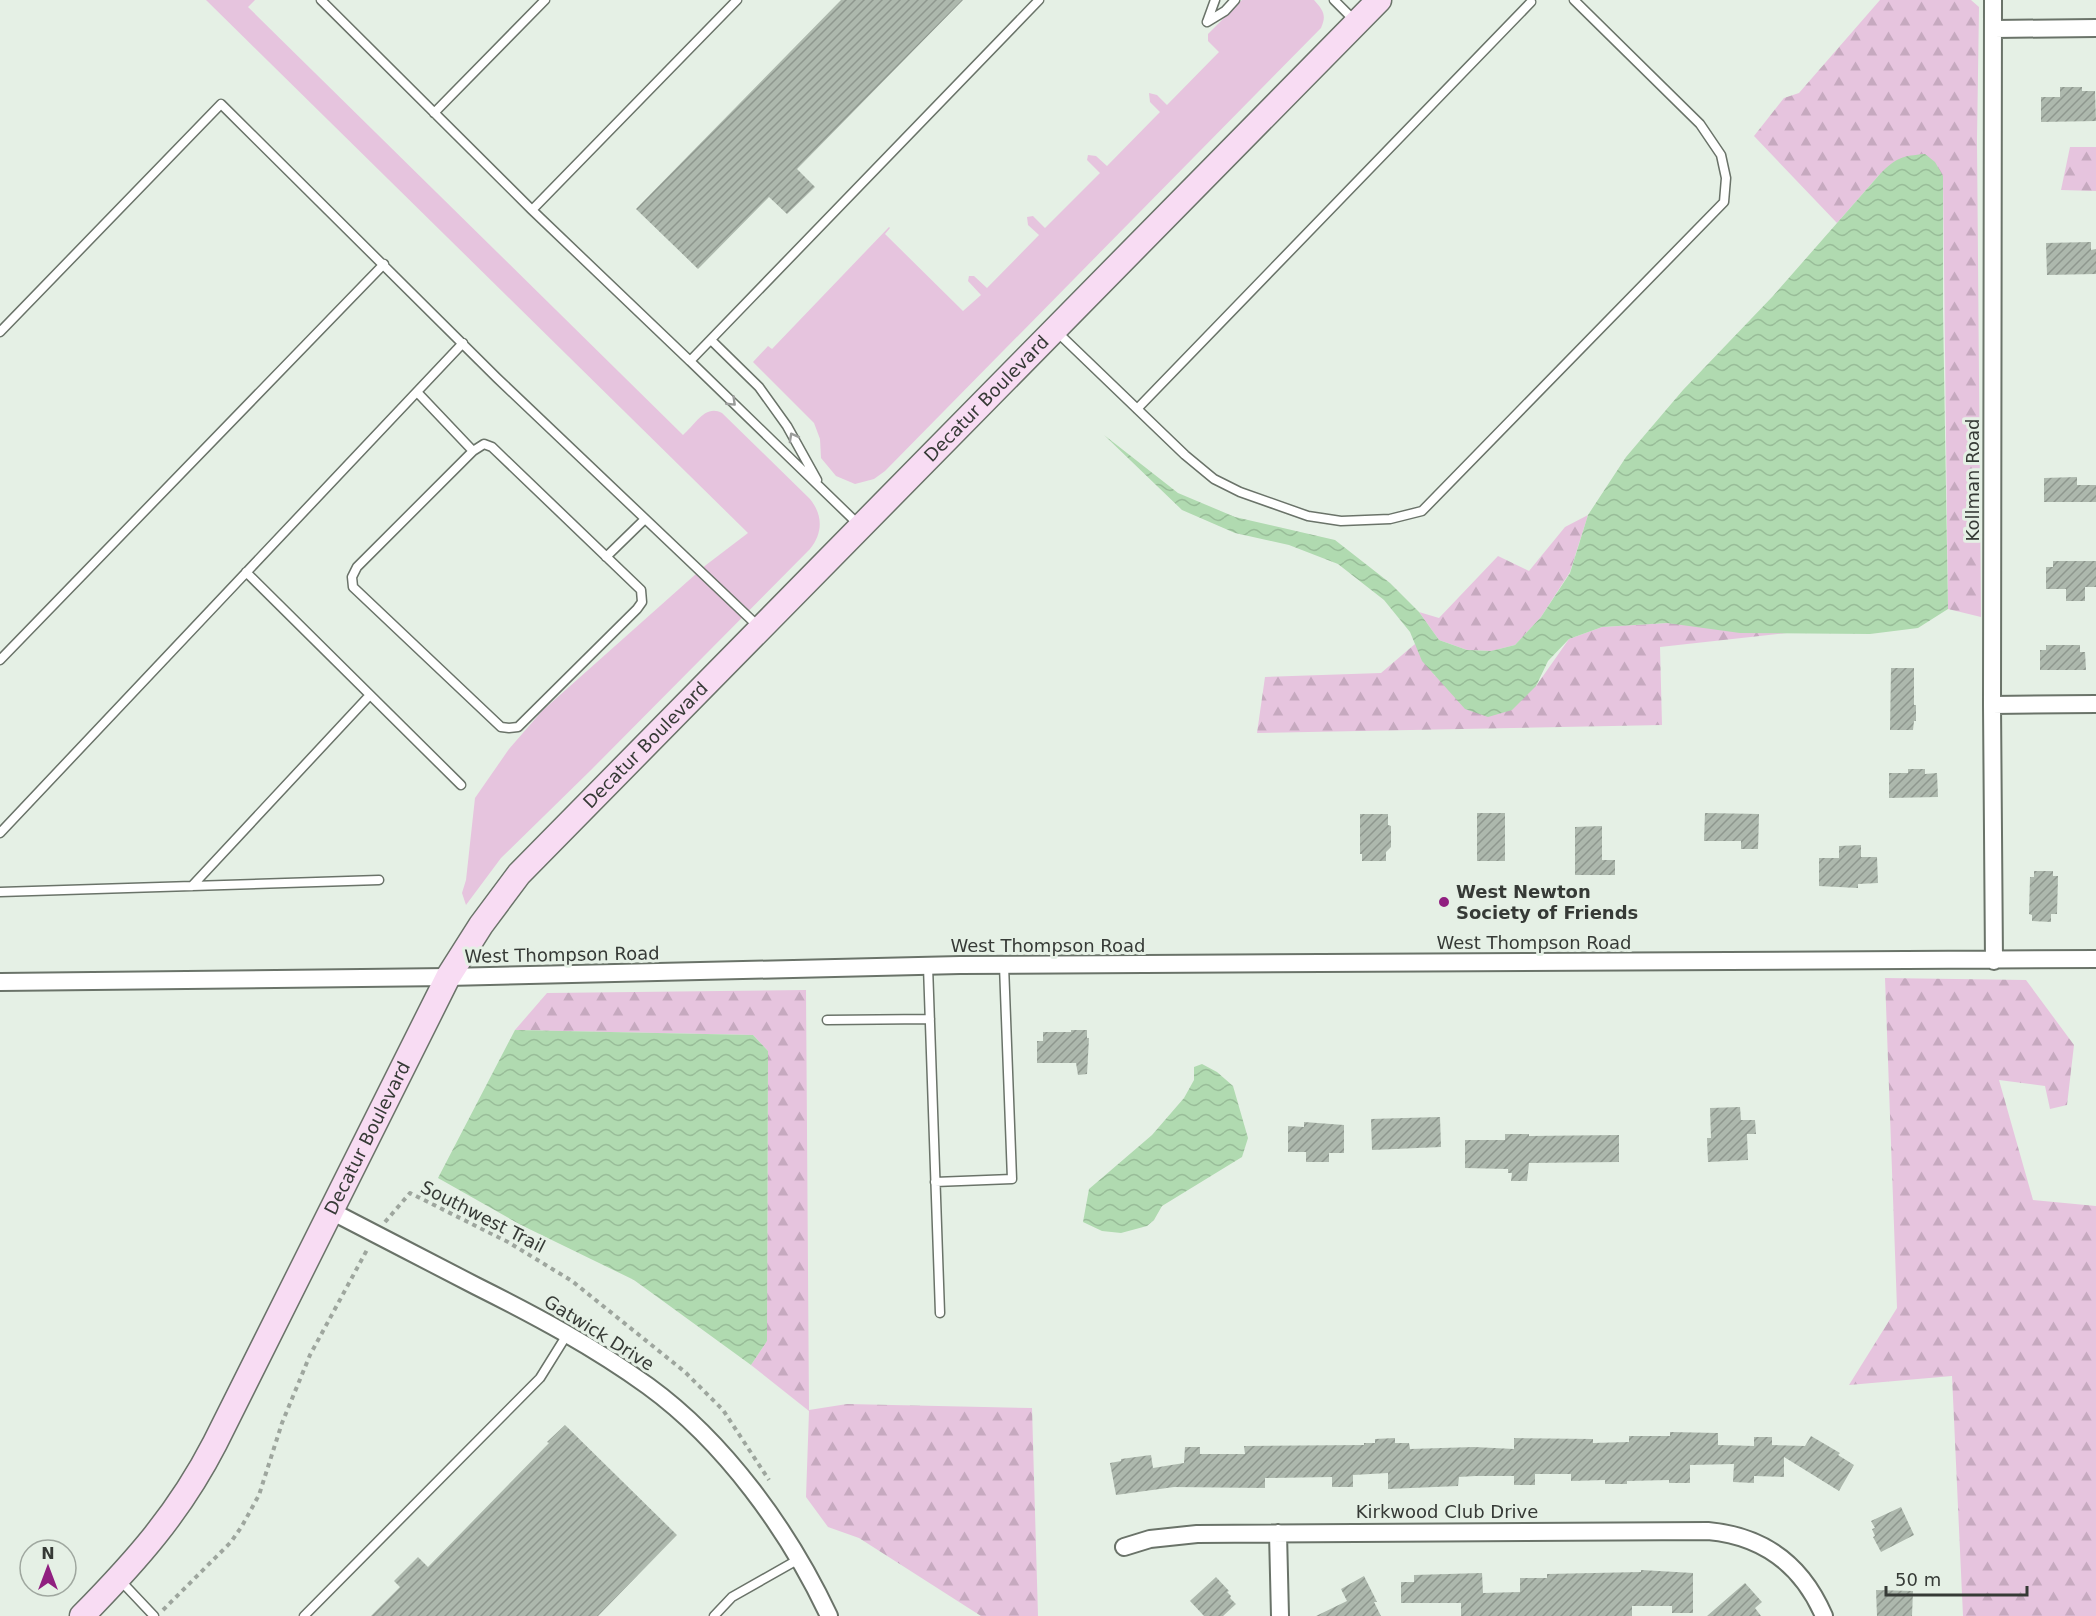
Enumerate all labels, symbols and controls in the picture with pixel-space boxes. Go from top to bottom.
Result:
street label: Decatur Boulevard [920,331,1053,466]
one-way arrow [724,394,735,405]
street label: Kollman Road [1962,419,1983,541]
one-way arrow [789,432,800,443]
street label: Decatur Boulevard [579,677,712,812]
place label: West Newton Society of Friends [1456,881,1638,923]
marker: West Newton Society of Friends [1437,895,1451,909]
street label: West Thompson Road [1436,932,1632,953]
street label: West Thompson Road [950,935,1146,956]
street label: West Thompson Road [464,942,660,967]
street label: Decatur Boulevard [320,1058,414,1218]
street label: Southwest Trail [417,1176,549,1257]
street label: Gatwick Drive [540,1290,658,1375]
street label: Kirkwood Club Drive [1356,1501,1538,1522]
north arrow [18,1538,78,1598]
text: N [41,1544,55,1563]
scale bar [1886,1559,2027,1597]
text: 50 m [1895,1569,1941,1590]

